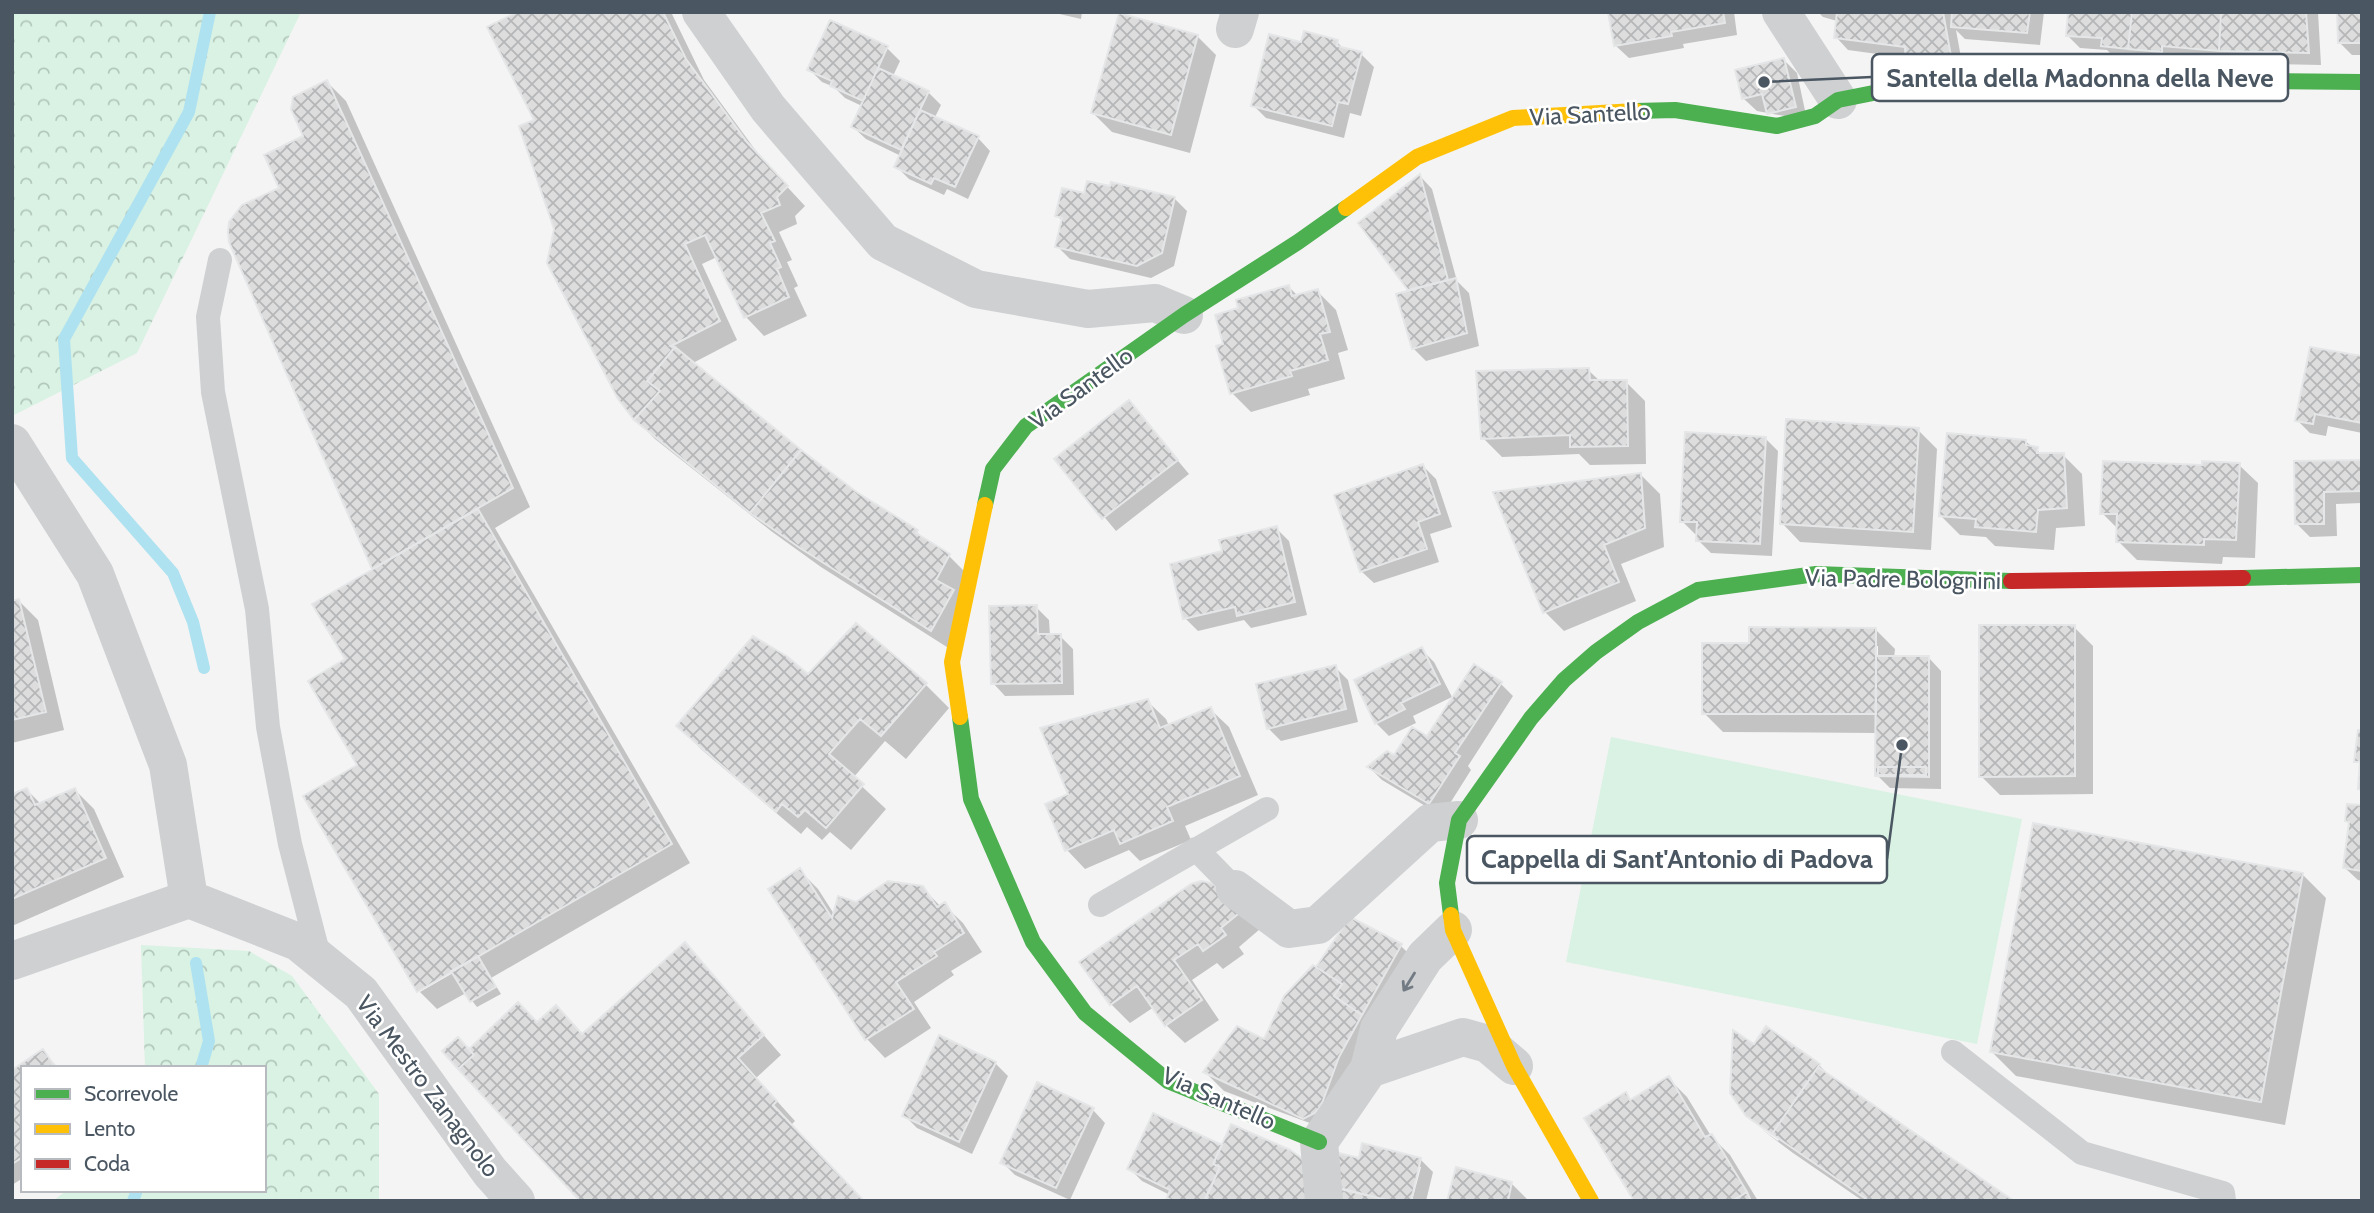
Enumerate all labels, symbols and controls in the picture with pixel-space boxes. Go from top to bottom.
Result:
callout: Santella della Madonna della Neve [1872,54,2288,101]
text: Santella della Madonna della Neve [1886,62,2274,94]
street label: Via Santello [1529,96,1651,132]
street label: Via Santello [1023,341,1139,435]
street label: Via Padre Bolognini [1805,563,2001,595]
callout: Cappella di Sant'Antonio di Padova [1467,836,1887,883]
text: Cappella di Sant'Antonio di Padova [1481,843,1873,875]
one-way arrow [1402,971,1416,991]
street label: Via Mestro Zanagnolo [350,990,506,1182]
street label: Via Santello [1158,1060,1280,1136]
legend [21,1066,266,1192]
text: Scorrevole [84,1081,178,1106]
text: Lento [84,1116,135,1141]
text: Coda [84,1151,130,1176]

